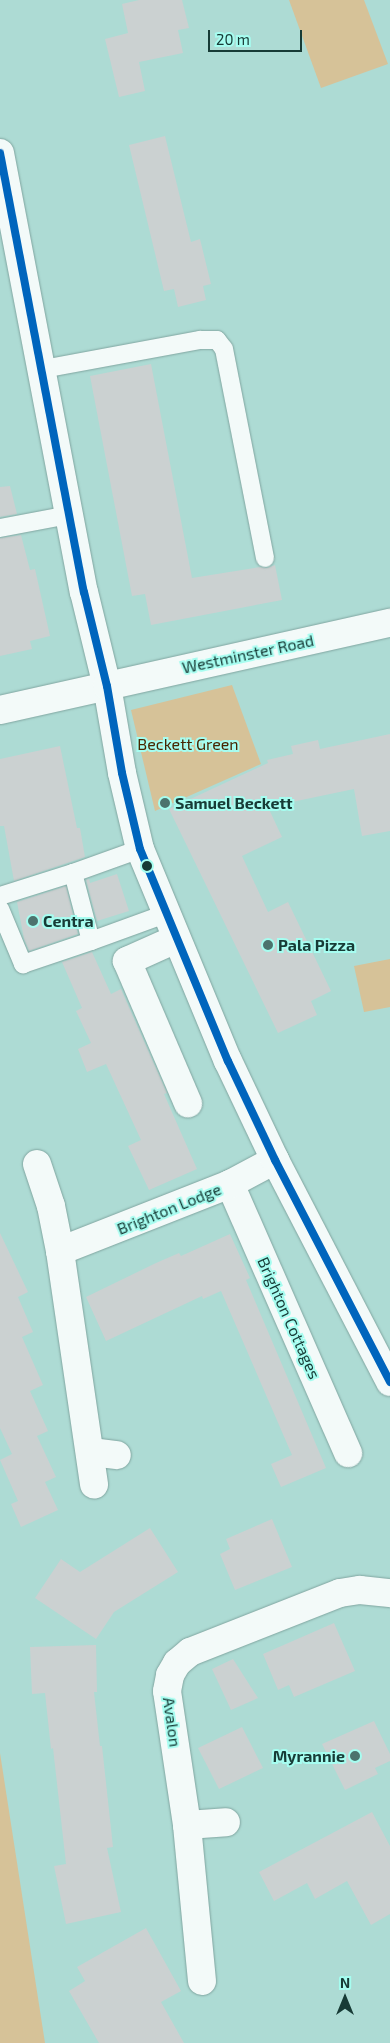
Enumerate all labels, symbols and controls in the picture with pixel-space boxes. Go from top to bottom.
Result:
scale bar [210,20,304,52]
text: 20 m [216,30,250,48]
street label: Westminster Road [180,631,316,677]
park label: Beckett Green [137,734,239,754]
place label: Samuel Beckett [175,793,293,813]
marker: Samuel Beckett [159,797,171,809]
unlabelled marker [142,861,152,871]
place label: Centra [43,911,94,931]
marker: Centra [27,915,39,927]
place label: Pala Pizza [278,935,355,955]
marker: Pala Pizza [262,939,274,951]
street label: Brighton Lodge [114,1179,224,1239]
street label: Brighton Cottages [254,1254,324,1382]
street label: Avalon [159,1696,185,1748]
place label: Myrannie [273,1746,345,1766]
marker: Myrannie [349,1750,361,1762]
north arrow [320,1973,370,2023]
text: N [340,1974,350,1991]

